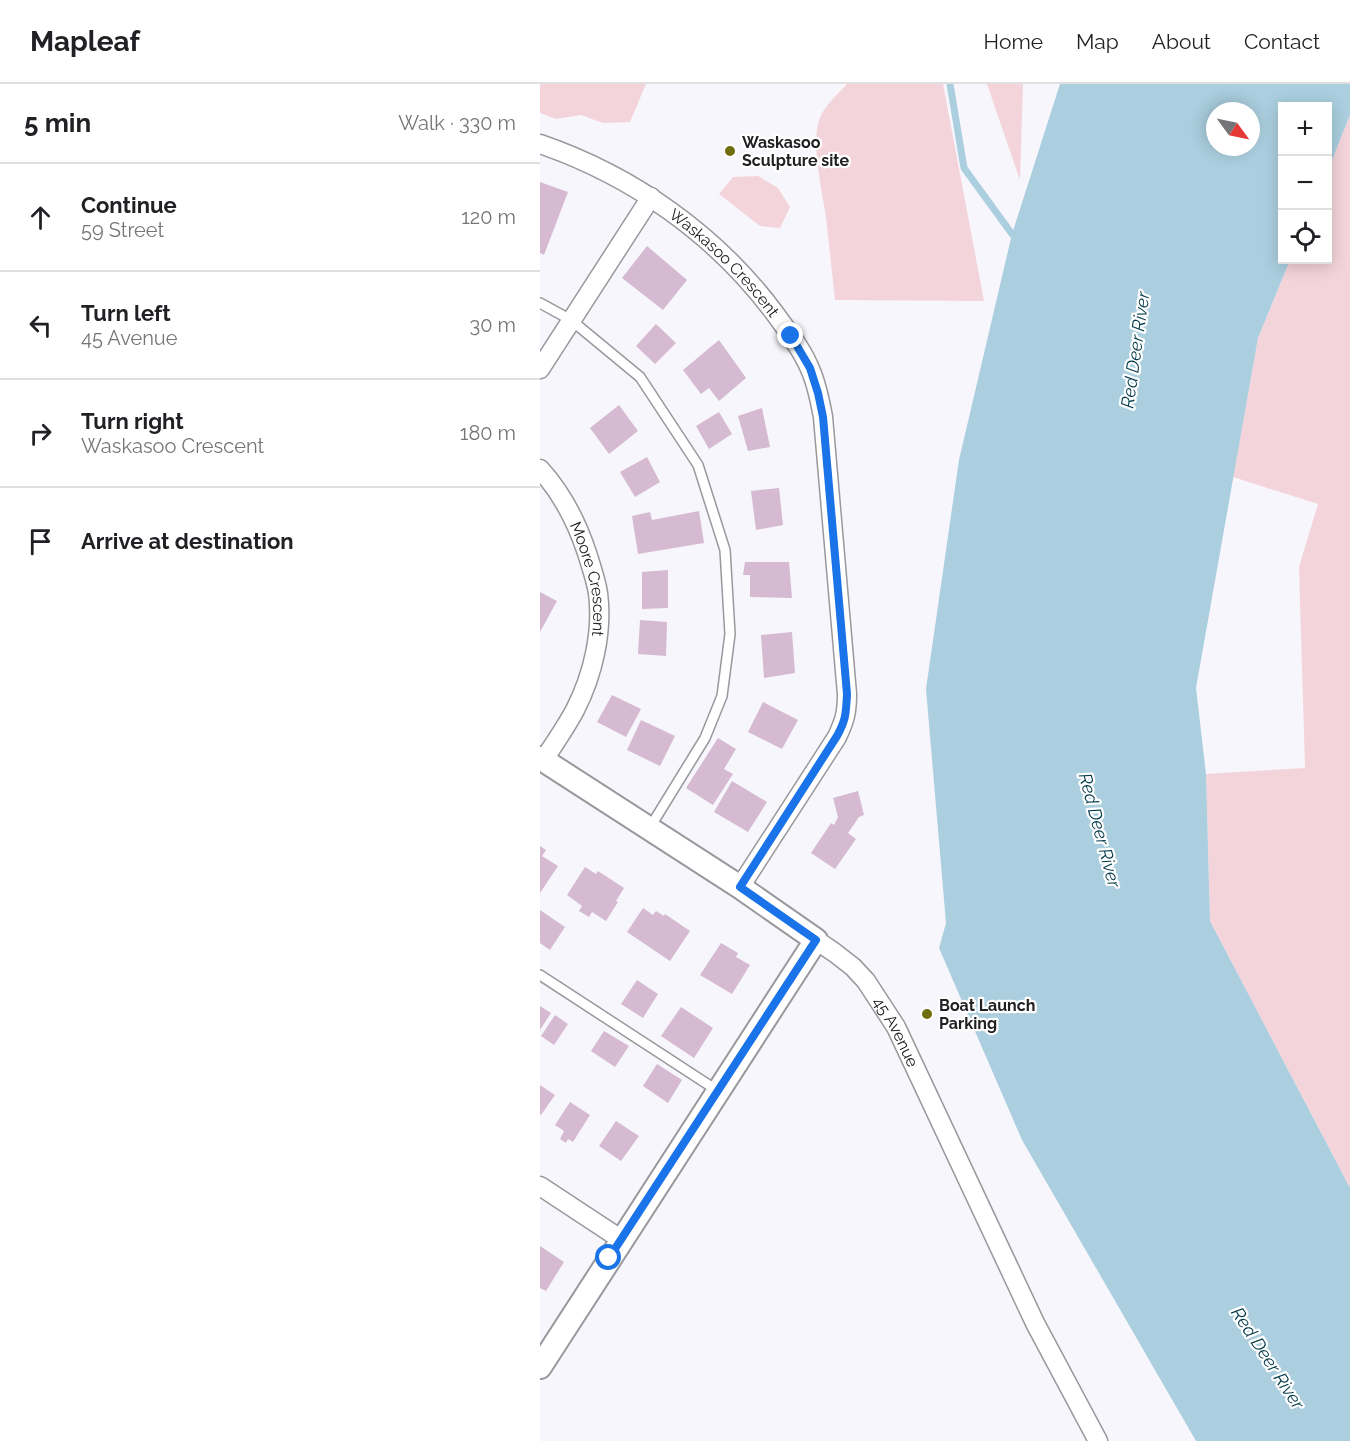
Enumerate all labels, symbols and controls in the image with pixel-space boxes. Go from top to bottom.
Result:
text: Mapleaf [30,25,140,58]
text: Home [984,29,1043,54]
text: Map [1076,29,1119,54]
text: About [1152,29,1211,54]
text: Contact [1244,29,1320,54]
north arrow [1206,102,1260,156]
map controls [1278,102,1332,264]
button: + [1278,102,1332,156]
text: 5 min [24,108,91,138]
text: Walk · 330 m [398,111,516,135]
place label: Waskasoo Sculpture site [742,133,849,170]
marker: Waskasoo Sculpture site [723,144,737,158]
button: − [1278,156,1332,210]
text: Continue [81,192,177,218]
icon: ahead [24,201,57,234]
street label: Waskasoo Crescent [666,204,784,321]
text: 120 m [461,205,516,229]
button: locate [1278,210,1332,264]
text: 59 Street [81,218,164,242]
water label: Red Deer River [1116,290,1154,410]
text: Turn left [81,300,171,326]
icon: left [24,309,57,342]
text: 30 m [470,313,516,337]
route end [777,322,803,348]
text: 45 Avenue [81,326,177,350]
text: Turn right [81,408,184,434]
icon: right [24,417,57,450]
text: 180 m [460,421,516,445]
text: Waskasoo Crescent [81,434,264,458]
street label: Moore Crescent [566,519,609,638]
icon: arrive [24,525,57,558]
text: Arrive at destination [81,528,294,554]
water label: Red Deer River [1075,771,1126,890]
street label: 45 Avenue [869,993,923,1070]
place label: Boat Launch Parking [939,996,1035,1033]
marker: Boat Launch Parking [920,1007,934,1021]
route start [595,1244,621,1270]
water label: Red Deer River [1227,1303,1309,1414]

